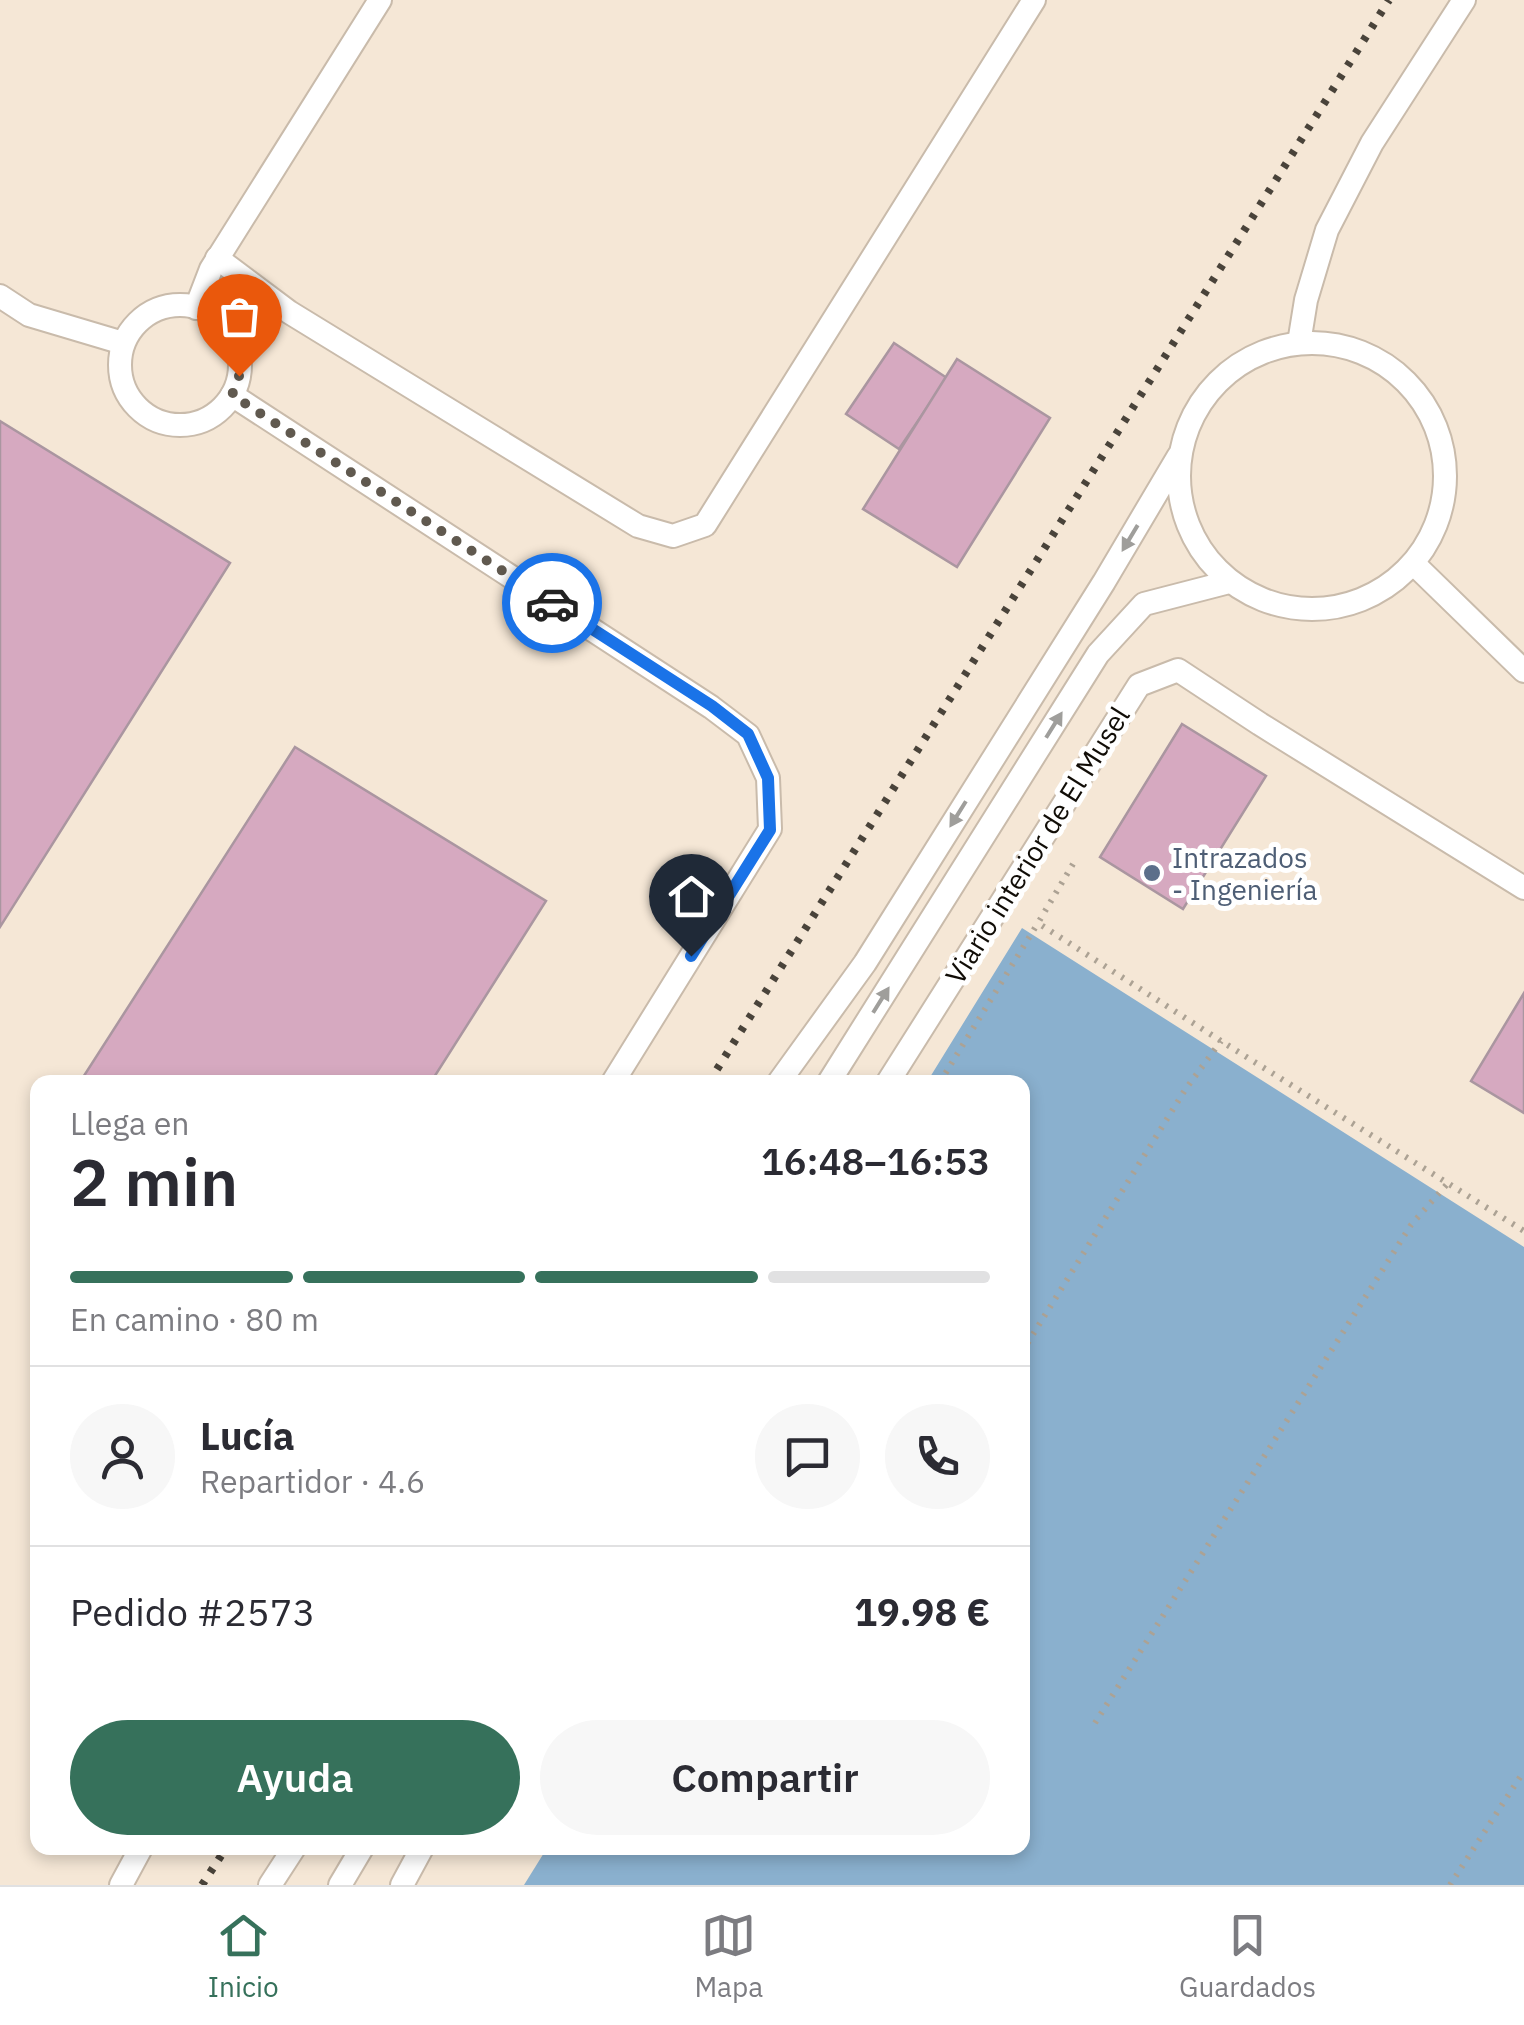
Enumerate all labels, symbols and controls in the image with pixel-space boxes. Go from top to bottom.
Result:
pin [197,274,282,377]
icon: bag [212,289,267,344]
one-way arrow [1122,524,1139,552]
courier [502,553,602,653]
icon: car [525,576,580,631]
street label: Viario interior de El Musel [936,699,1138,991]
one-way arrow [1045,711,1063,739]
one-way arrow [950,800,968,828]
place label: Intrazados - Ingeniería [1172,839,1317,908]
pin [649,854,734,957]
marker: Intrazados - Ingeniería [1141,862,1163,884]
icon: home [664,869,719,924]
one-way arrow [872,986,889,1014]
text: Llega en [70,1102,190,1144]
text: 16:48–16:53 [761,1136,990,1185]
text: 2 min [70,1139,238,1224]
text: En camino · 80 m [70,1298,319,1340]
button: person [70,1404,175,1509]
button: chat [755,1404,860,1509]
button: phone [885,1404,990,1509]
text: Lucía [200,1411,295,1460]
text: Repartidor · 4.6 [200,1460,425,1502]
text: Pedido #2573 [70,1587,315,1636]
text: 19.98 € [854,1587,990,1636]
button: Ayuda [70,1720,520,1835]
button: Compartir [540,1720,990,1835]
tab: Inicio [208,1908,279,2005]
tab: Mapa [694,1908,763,2005]
tab: Guardados [1179,1908,1316,2005]

